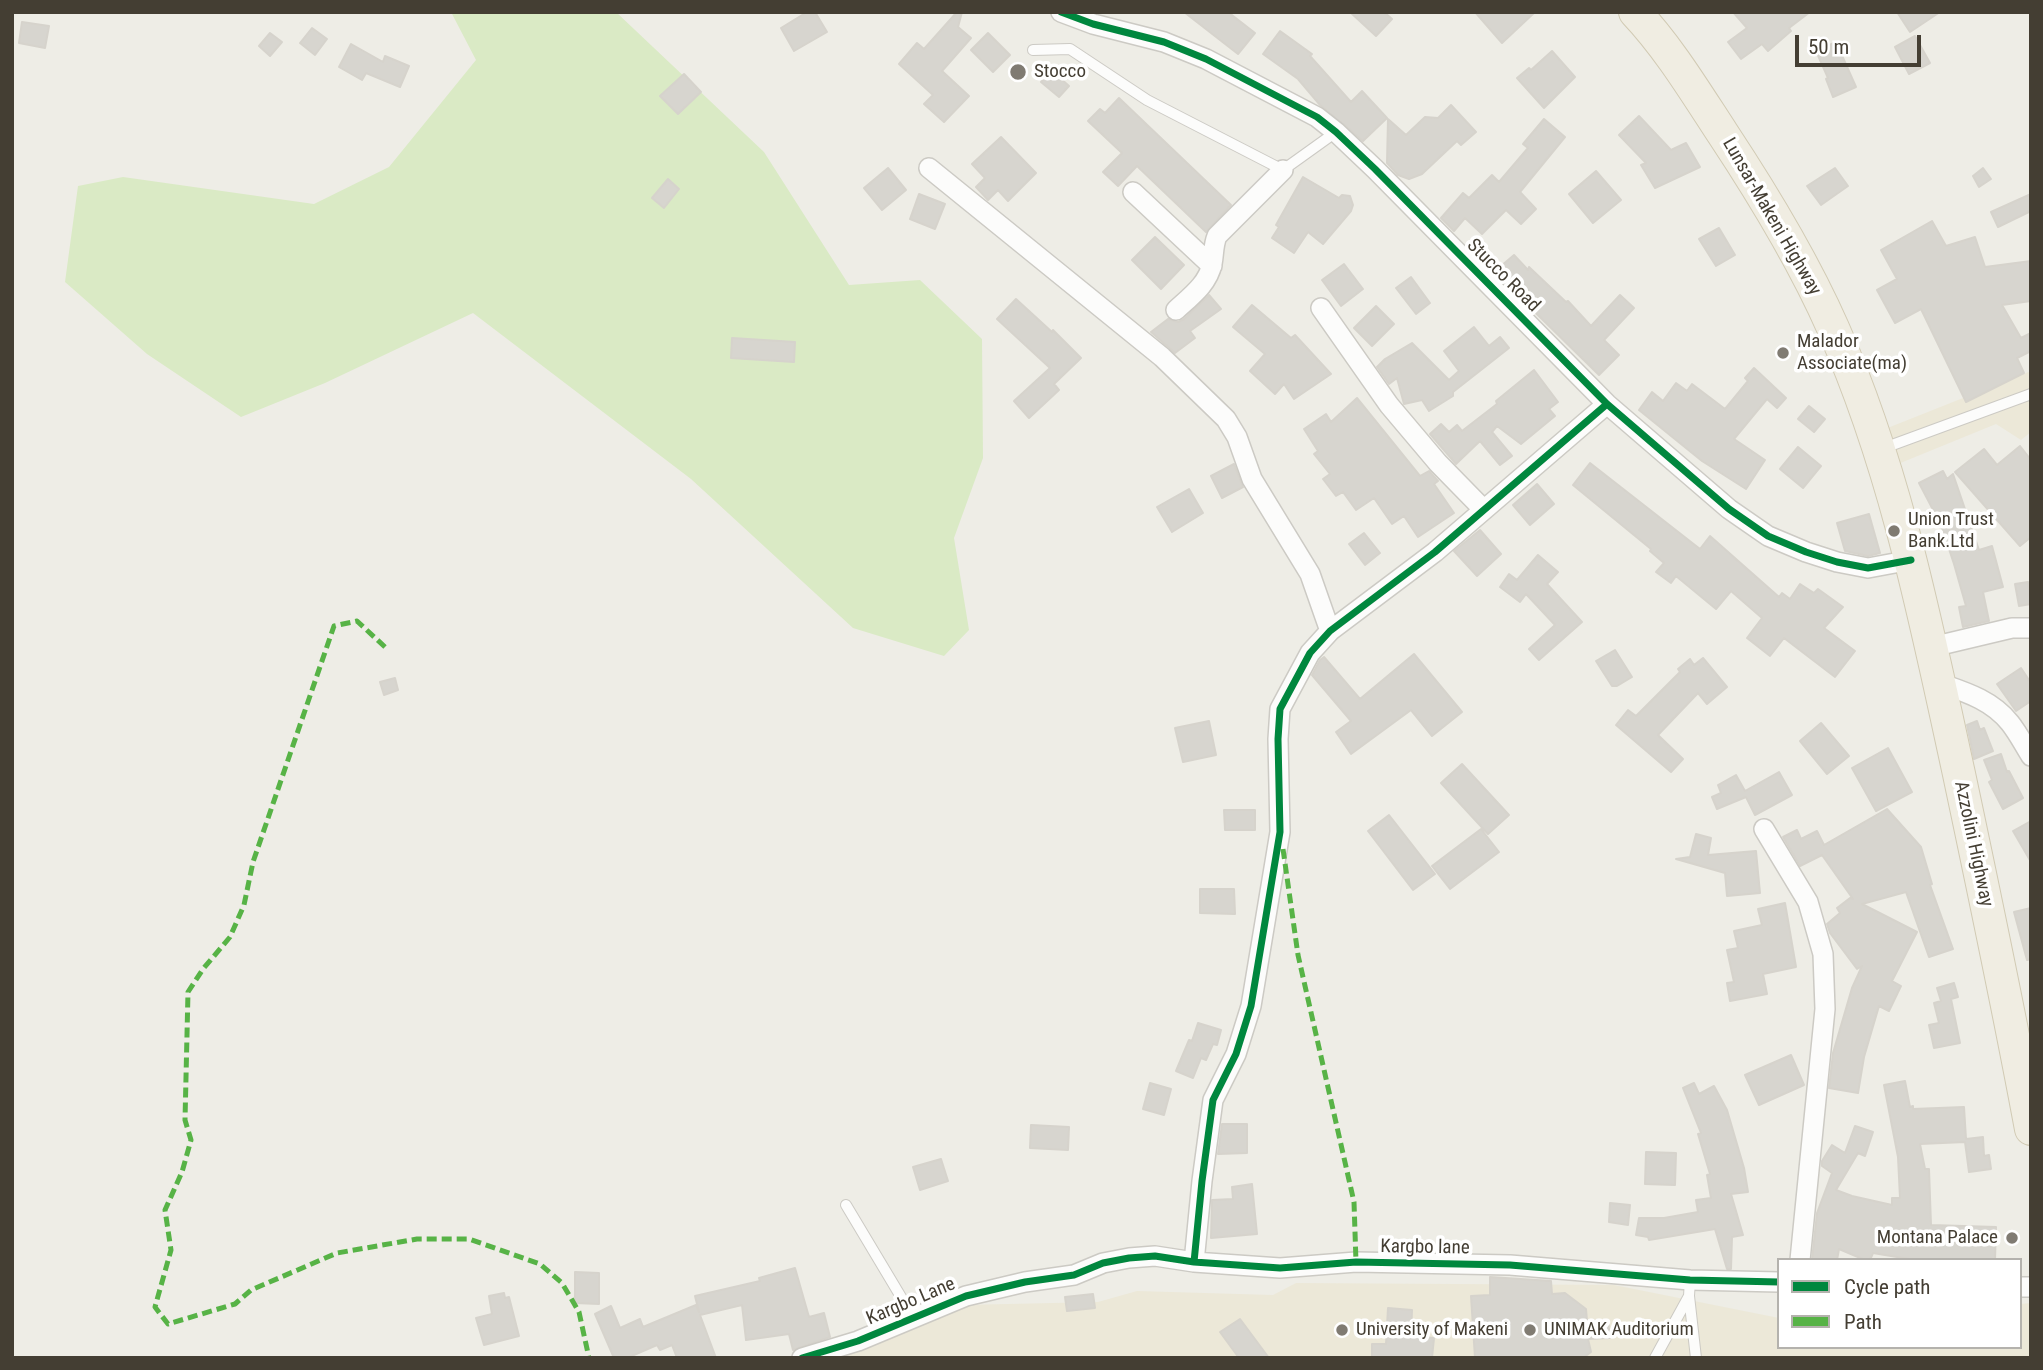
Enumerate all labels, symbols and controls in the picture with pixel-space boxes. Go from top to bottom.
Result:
scale bar [1798,21,1924,65]
text: 50 m [1808,35,1849,59]
place label: Stocco [1034,61,1086,83]
marker: Stocco [1008,62,1028,82]
street label: Lunsar-Makeni Highway [1717,134,1825,300]
street label: Stucco Road [1462,235,1544,317]
place label: Malador Associate(ma) [1797,331,1907,375]
marker: Malador Associate(ma) [1775,345,1791,361]
place label: Union Trust Bank.Ltd [1908,509,1994,553]
marker: Union Trust Bank.Ltd [1886,523,1902,539]
street label: Azzolini Highway [1949,779,1997,909]
place label: Montana Palace [1877,1227,1998,1249]
marker: Montana Palace [2004,1230,2020,1246]
street label: Kargbo lane [1380,1236,1470,1260]
legend [1777,1258,2022,1349]
street label: Kargbo Lane [863,1273,959,1331]
text: Cycle path [1844,1275,1930,1299]
text: Path [1844,1310,1882,1334]
place label: University of Makeni [1356,1319,1508,1341]
place label: UNIMAK Auditorium [1544,1319,1694,1341]
marker: University of Makeni [1334,1322,1350,1338]
marker: UNIMAK Auditorium [1522,1322,1538,1338]

